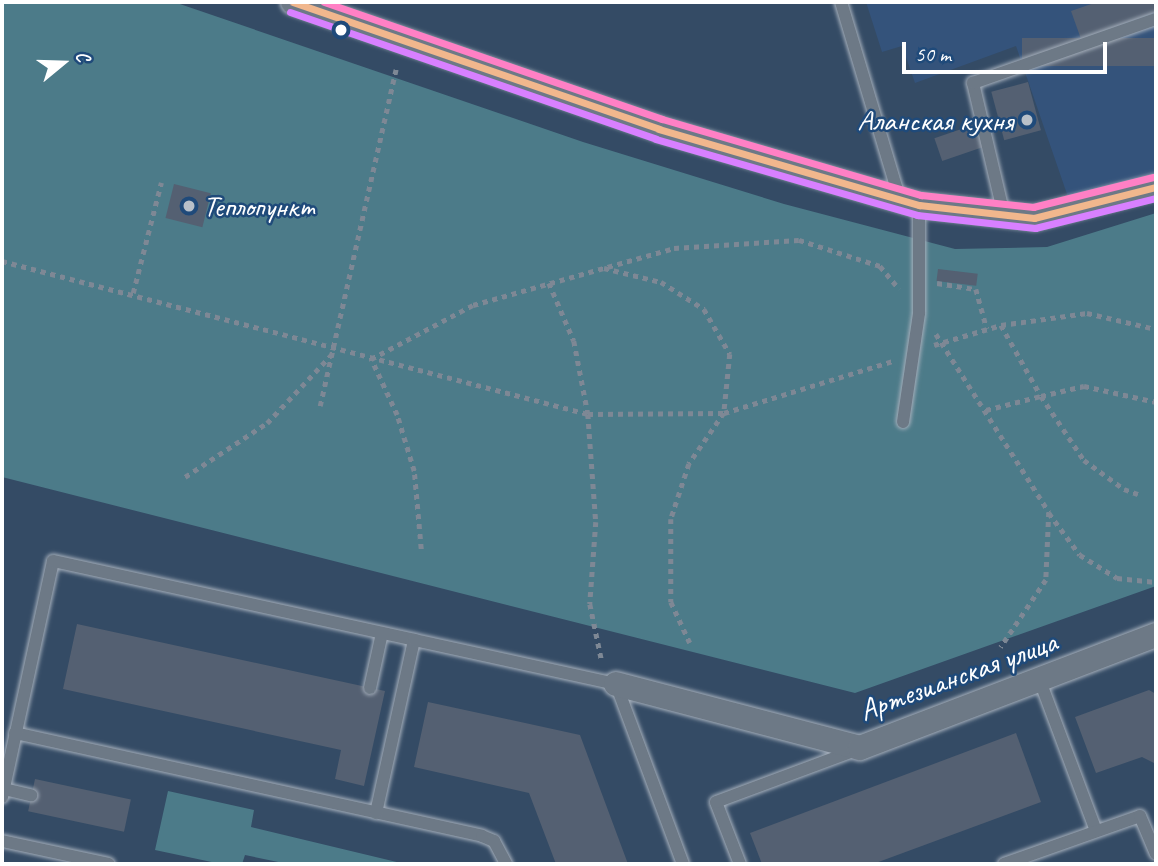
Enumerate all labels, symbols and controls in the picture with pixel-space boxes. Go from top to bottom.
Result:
unlabelled marker [334,23,348,37]
north arrow [28,28,98,98]
scale bar [906,28,1111,72]
text: 50 m [915,41,951,67]
text: С [70,48,96,64]
place label: Аланская кухня [857,102,1013,138]
marker: Аланская кухня [1019,112,1035,128]
place label: Теплопункт [203,188,315,224]
marker: Теплопункт [181,198,197,214]
street label: Артезианская улица [853,623,1063,729]

